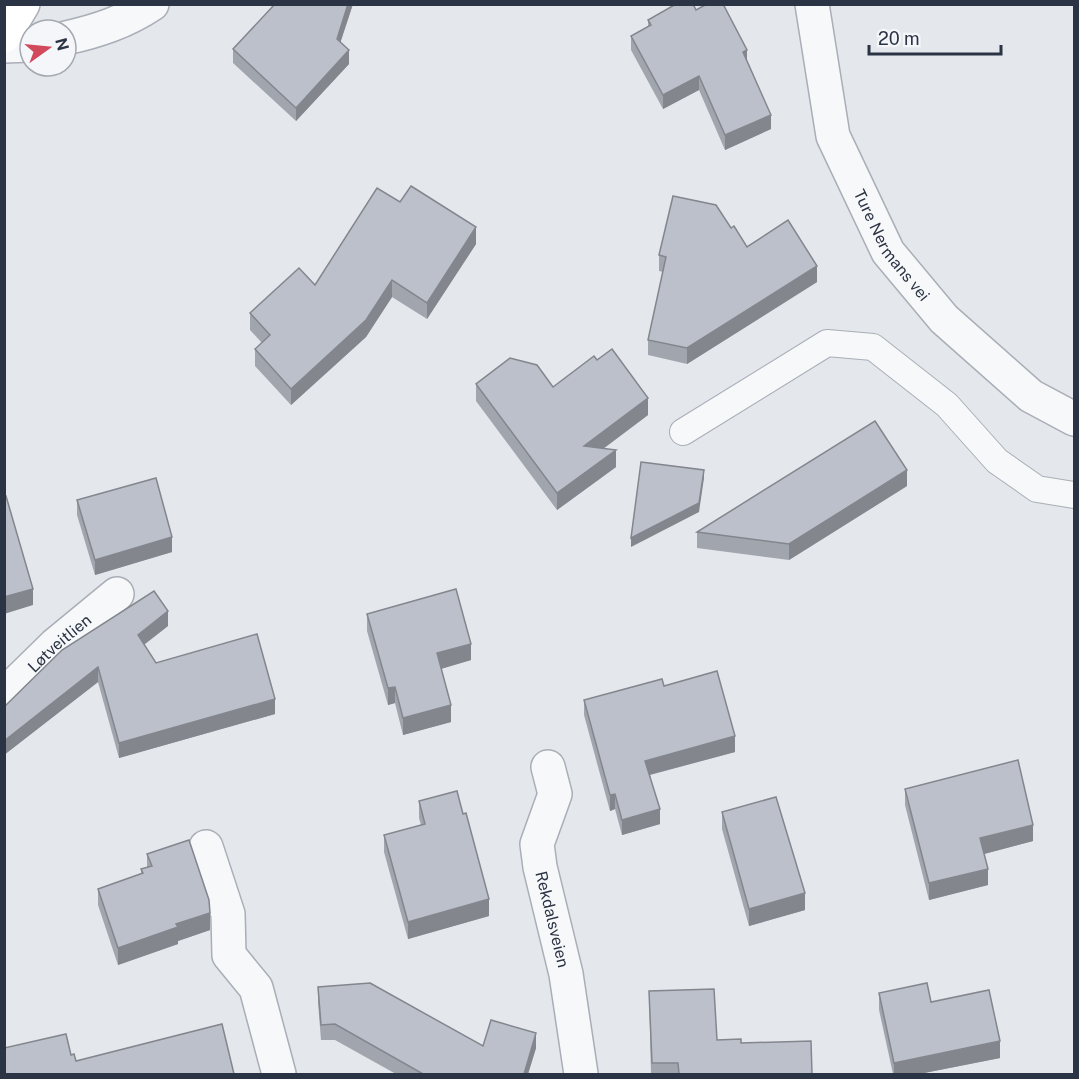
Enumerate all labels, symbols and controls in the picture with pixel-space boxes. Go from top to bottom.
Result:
north arrow [18,18,78,78]
scale bar [869,18,1001,56]
text: 20 m [878,28,920,49]
text: N [51,36,73,53]
street label: Ture Nermans vei [850,186,934,305]
street label: Løtveitlien [24,610,95,676]
street label: Rekdalsveien [531,869,573,970]

